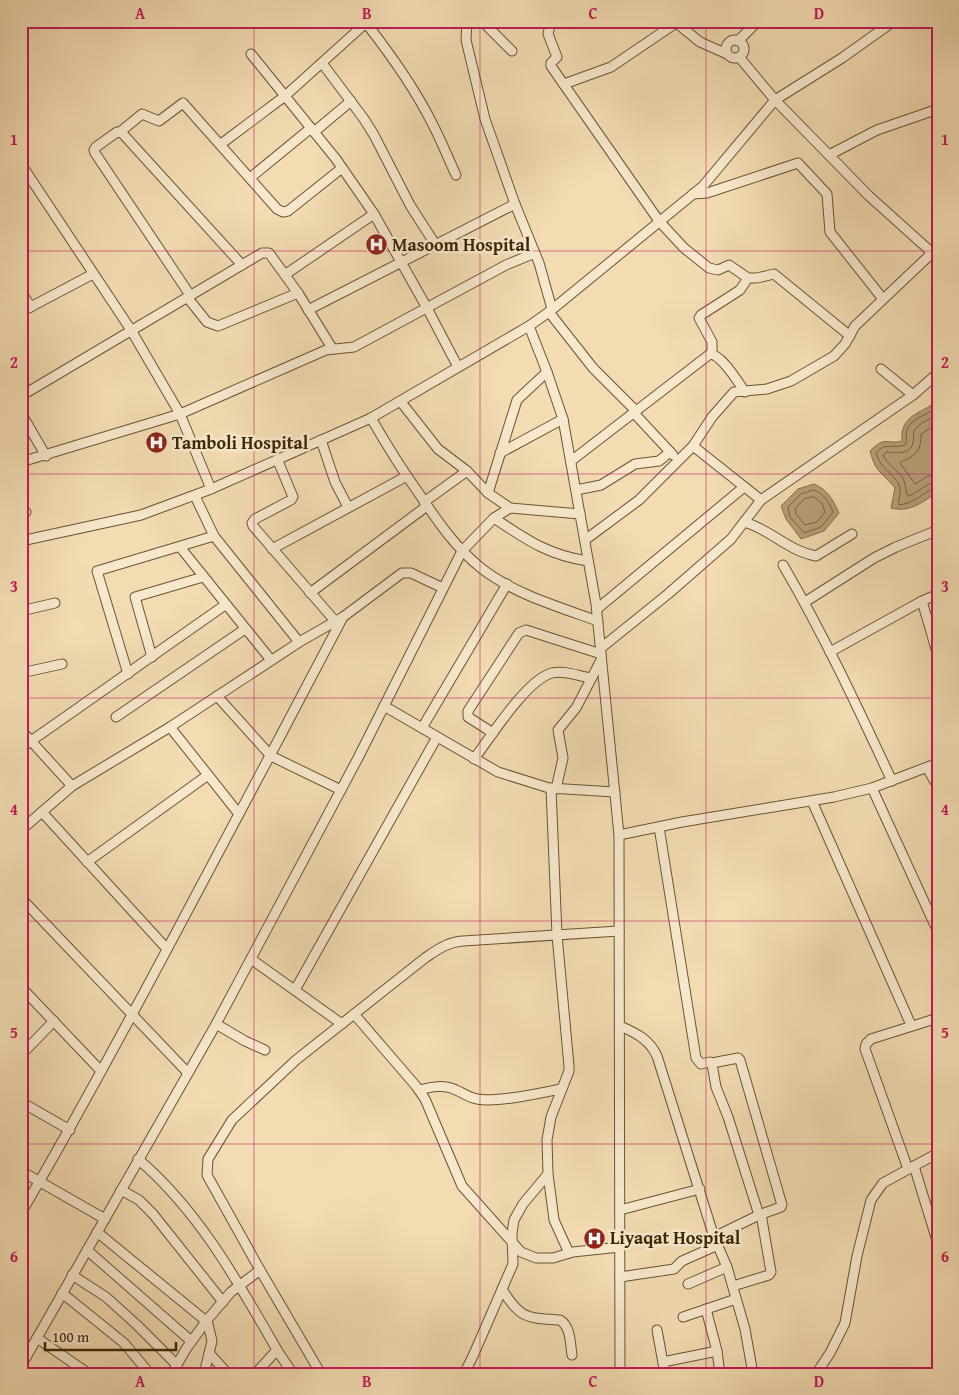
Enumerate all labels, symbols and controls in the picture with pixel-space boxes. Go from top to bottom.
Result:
text: A [135,1,146,25]
text: B [362,1,372,25]
text: C [588,1,598,25]
text: D [814,1,824,25]
text: 1 [10,127,18,151]
text: 1 [941,127,949,151]
place label: Masoom Hospital [392,231,531,258]
hospital icon: Masoom Hospital [364,233,388,257]
text: 2 [10,350,18,374]
text: 2 [941,350,949,374]
place label: Tamboli Hospital [172,429,309,456]
hospital icon: Tamboli Hospital [144,431,168,455]
text: 3 [10,574,18,598]
text: 3 [941,574,949,598]
text: 4 [10,797,18,821]
text: 4 [941,797,949,821]
text: 5 [10,1020,18,1044]
text: 5 [941,1020,949,1044]
place label: Liyaqat Hospital [610,1224,741,1251]
hospital icon: Liyaqat Hospital [582,1226,606,1250]
text: 6 [10,1244,18,1268]
text: 6 [941,1244,949,1268]
scale bar [45,1320,176,1352]
text: 100 m [52,1326,90,1347]
text: A [135,1369,146,1393]
text: B [362,1369,372,1393]
text: C [588,1369,598,1393]
text: D [814,1369,824,1393]

